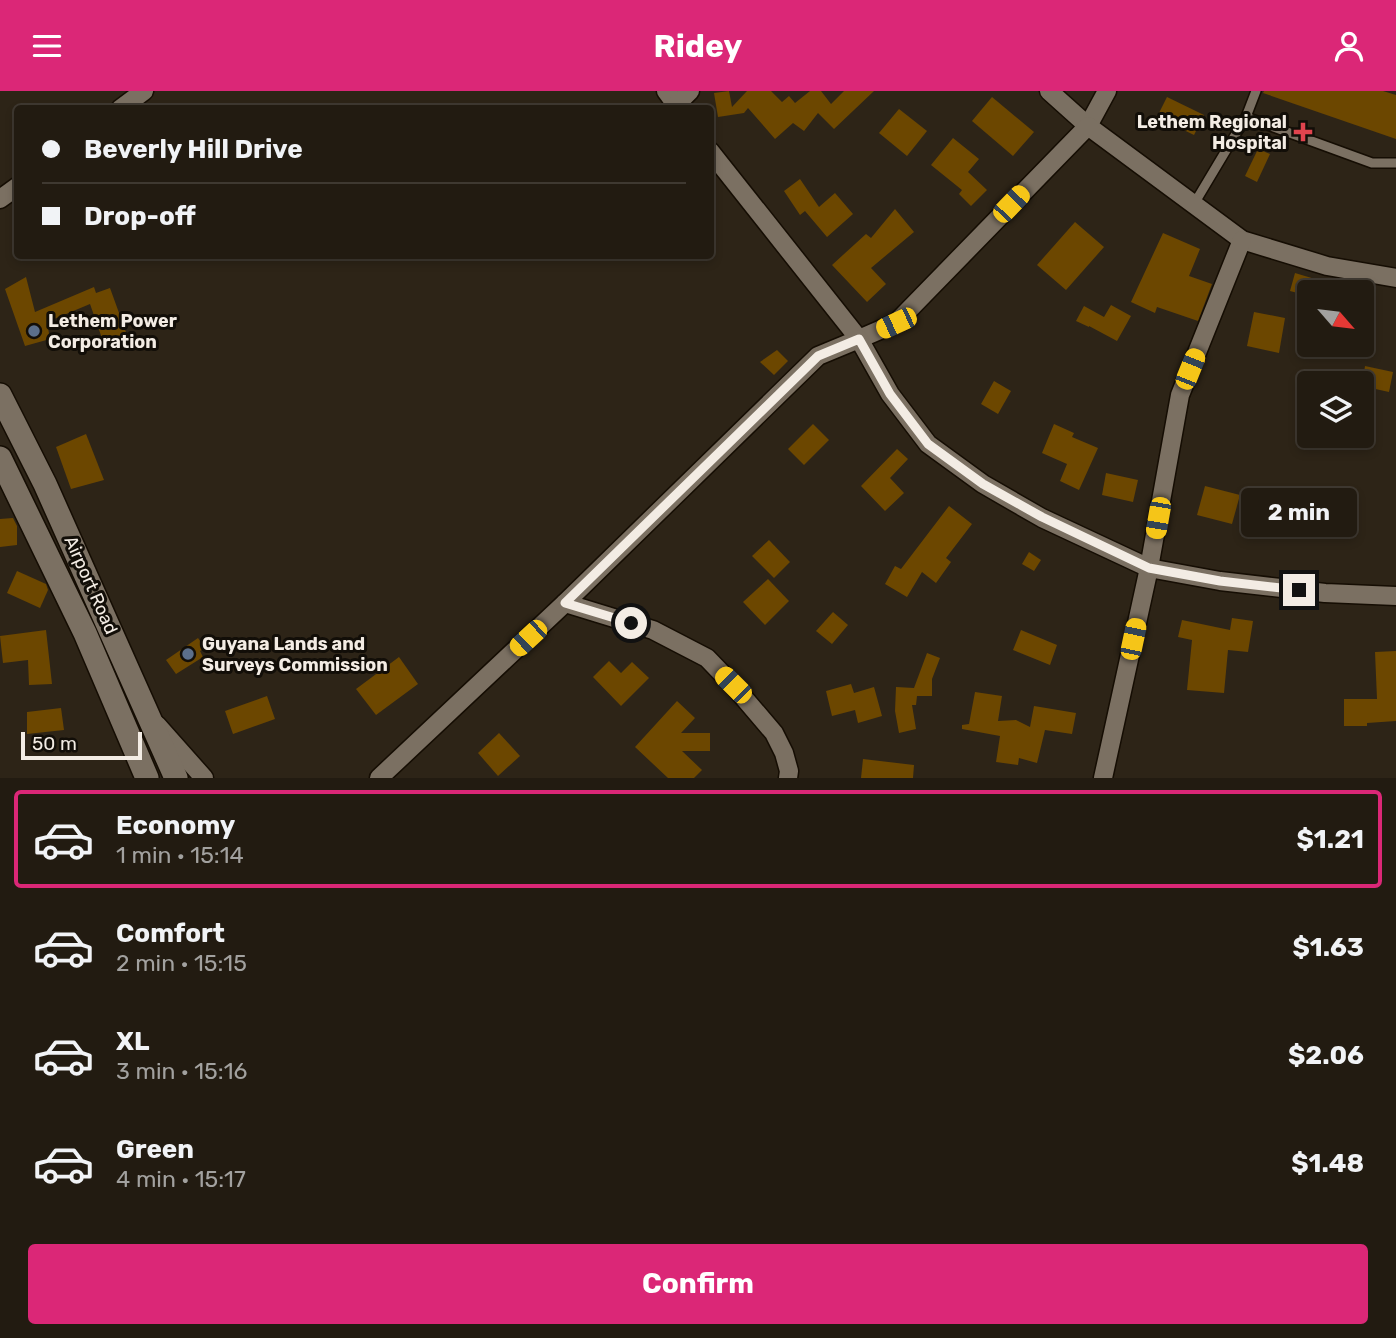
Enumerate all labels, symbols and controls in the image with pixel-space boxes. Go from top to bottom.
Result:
icon: menu [28,27,66,65]
text: Ridey [654,27,742,65]
icon: person [1330,27,1368,65]
place label: Lethem Regional Hospital [1137,111,1287,154]
marker: Lethem Regional Hospital [1293,122,1313,142]
text: Beverly Hill Drive [84,134,303,165]
car [989,182,1034,226]
text: Drop-off [84,201,196,232]
north arrow [1297,280,1374,357]
map controls [1297,280,1374,448]
car [873,305,920,341]
place label: Lethem Power Corporation [48,310,177,353]
marker: Lethem Power Corporation [26,323,42,339]
car [1173,346,1208,392]
button: layers [1297,371,1374,448]
callout: 2 min [1241,489,1357,538]
car [1145,495,1172,541]
text: 2 min [1268,498,1330,526]
street label: Airport Road [60,532,122,638]
route end [1283,574,1315,606]
route start [615,607,647,639]
car [506,616,551,660]
car [1119,616,1148,662]
place label: Guyana Lands and Surveys Commission [202,633,388,676]
marker: Guyana Lands and Surveys Commission [180,646,196,662]
car [711,663,756,707]
scale bar [21,729,142,761]
text: 50 m [32,732,77,755]
icon: car [32,808,95,871]
text: Economy [116,810,235,841]
text: $1.21 [1297,824,1364,855]
text: 1 min · 15:14 [116,841,244,869]
icon: car [32,916,95,979]
text: Comfort [116,918,225,949]
text: $1.63 [1292,932,1364,963]
text: 2 min · 15:15 [116,949,247,977]
icon: car [32,1024,95,1087]
text: XL [116,1026,149,1057]
text: $2.06 [1288,1040,1364,1071]
text: 3 min · 15:16 [116,1057,247,1085]
icon: car [32,1132,95,1195]
text: Green [116,1134,194,1165]
text: $1.48 [1291,1148,1364,1179]
text: 4 min · 15:17 [116,1165,246,1193]
button: Confirm [28,1244,1368,1324]

